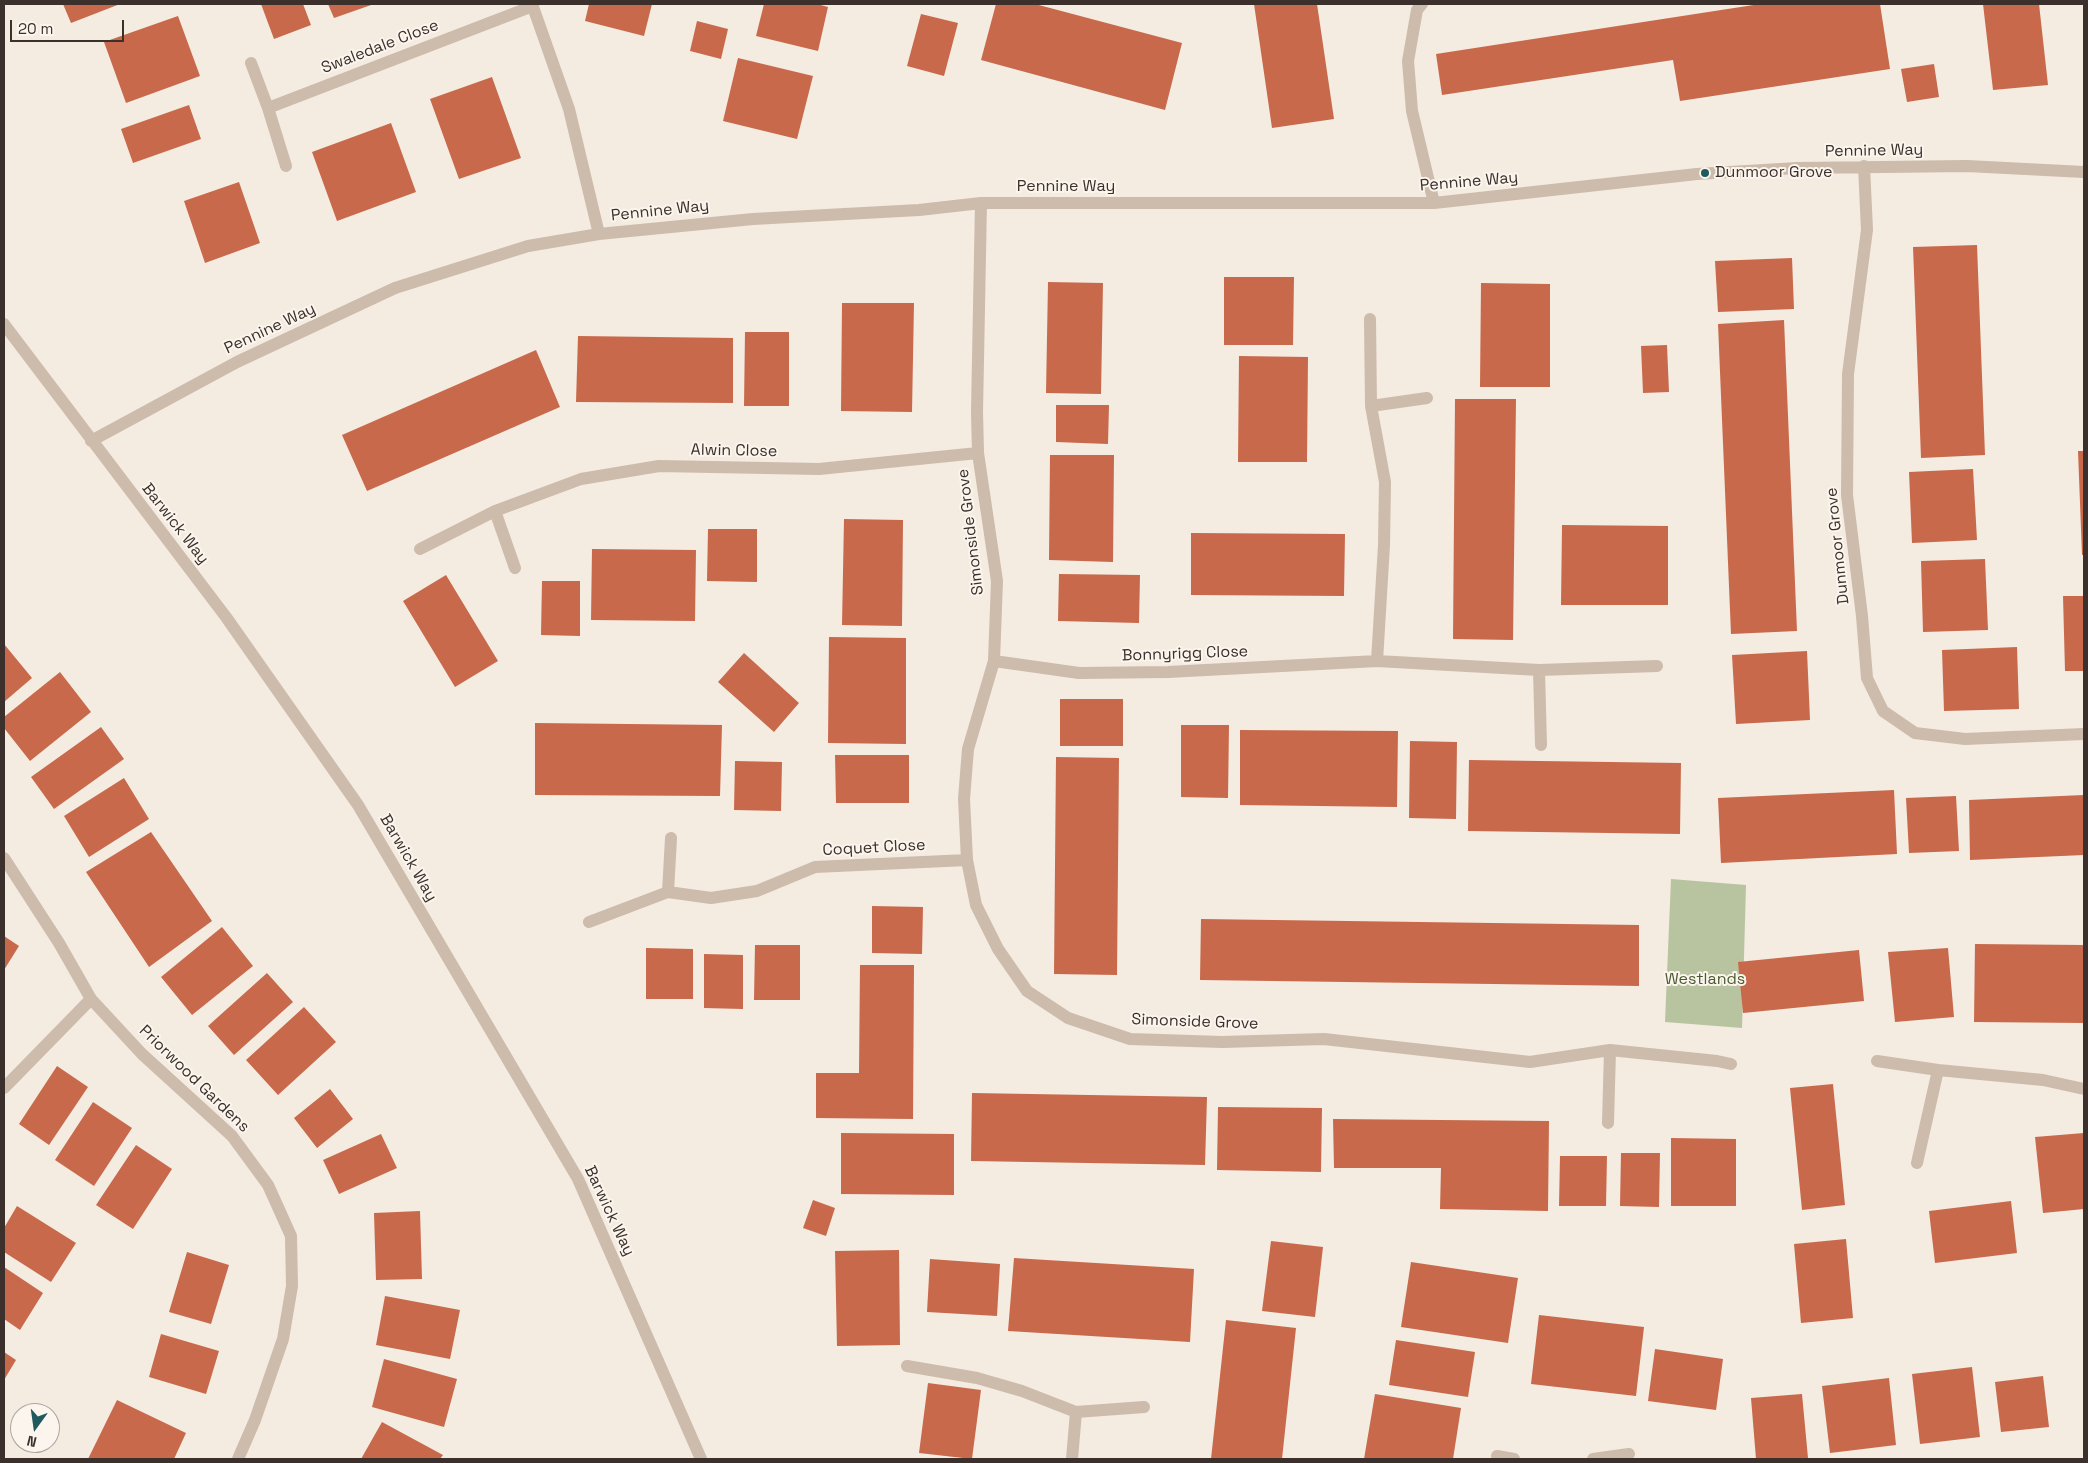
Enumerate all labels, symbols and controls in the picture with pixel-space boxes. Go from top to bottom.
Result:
scale bar [12,10,126,42]
street label: Swaledale Close [319,16,441,78]
text: 20 m [18,19,53,38]
street label: Pennine Way [1825,141,1923,161]
place label: Dunmoor Grove [1715,163,1833,183]
marker: Dunmoor Grove [1699,167,1711,179]
street label: Pennine Way [1419,168,1519,196]
street label: Pennine Way [1017,177,1115,197]
street label: Pennine Way [610,196,710,226]
street label: Pennine Way [221,300,319,358]
street label: Alwin Close [691,441,777,461]
street label: Simonside Grove [954,468,988,596]
street label: Barwick Way [137,480,213,568]
street label: Dunmoor Grove [1822,487,1854,605]
street label: Bonnyrigg Close [1122,642,1248,666]
street label: Barwick Way [375,811,441,905]
street label: Coquet Close [822,836,926,860]
park label: Westlands [1665,970,1745,990]
street label: Simonside Grove [1131,1010,1259,1034]
street label: Priorwood Gardens [135,1021,253,1137]
street label: Barwick Way [580,1163,638,1259]
north arrow [10,1403,60,1453]
text: N [25,1432,38,1451]

